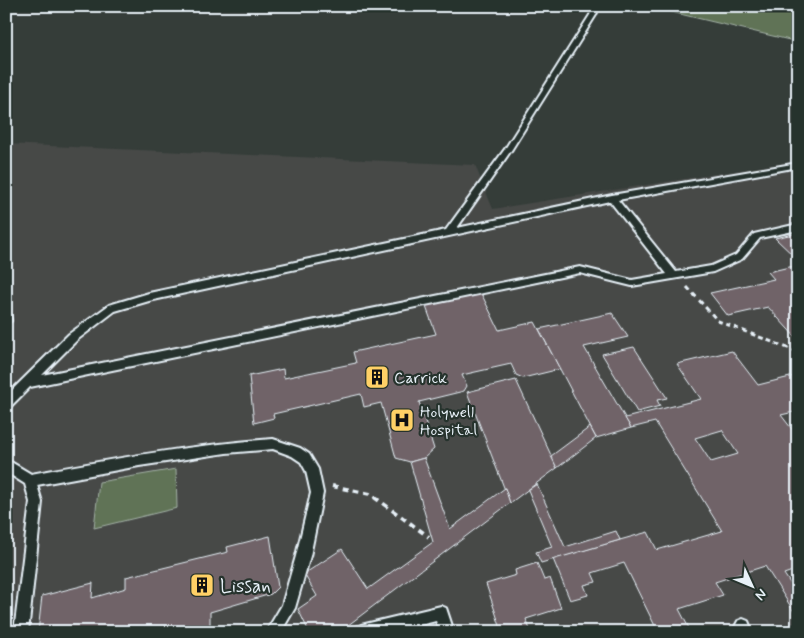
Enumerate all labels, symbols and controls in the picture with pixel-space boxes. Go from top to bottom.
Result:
building icon: Carrick [364,364,390,390]
place label: Carrick [394,368,447,389]
place label: Holywell Hospital [420,402,477,441]
hospital icon: Holywell Hospital [389,407,415,433]
north arrow [726,560,776,610]
building icon: Lissan [189,572,215,598]
place label: Lissan [220,574,271,599]
text: N [751,585,770,604]

